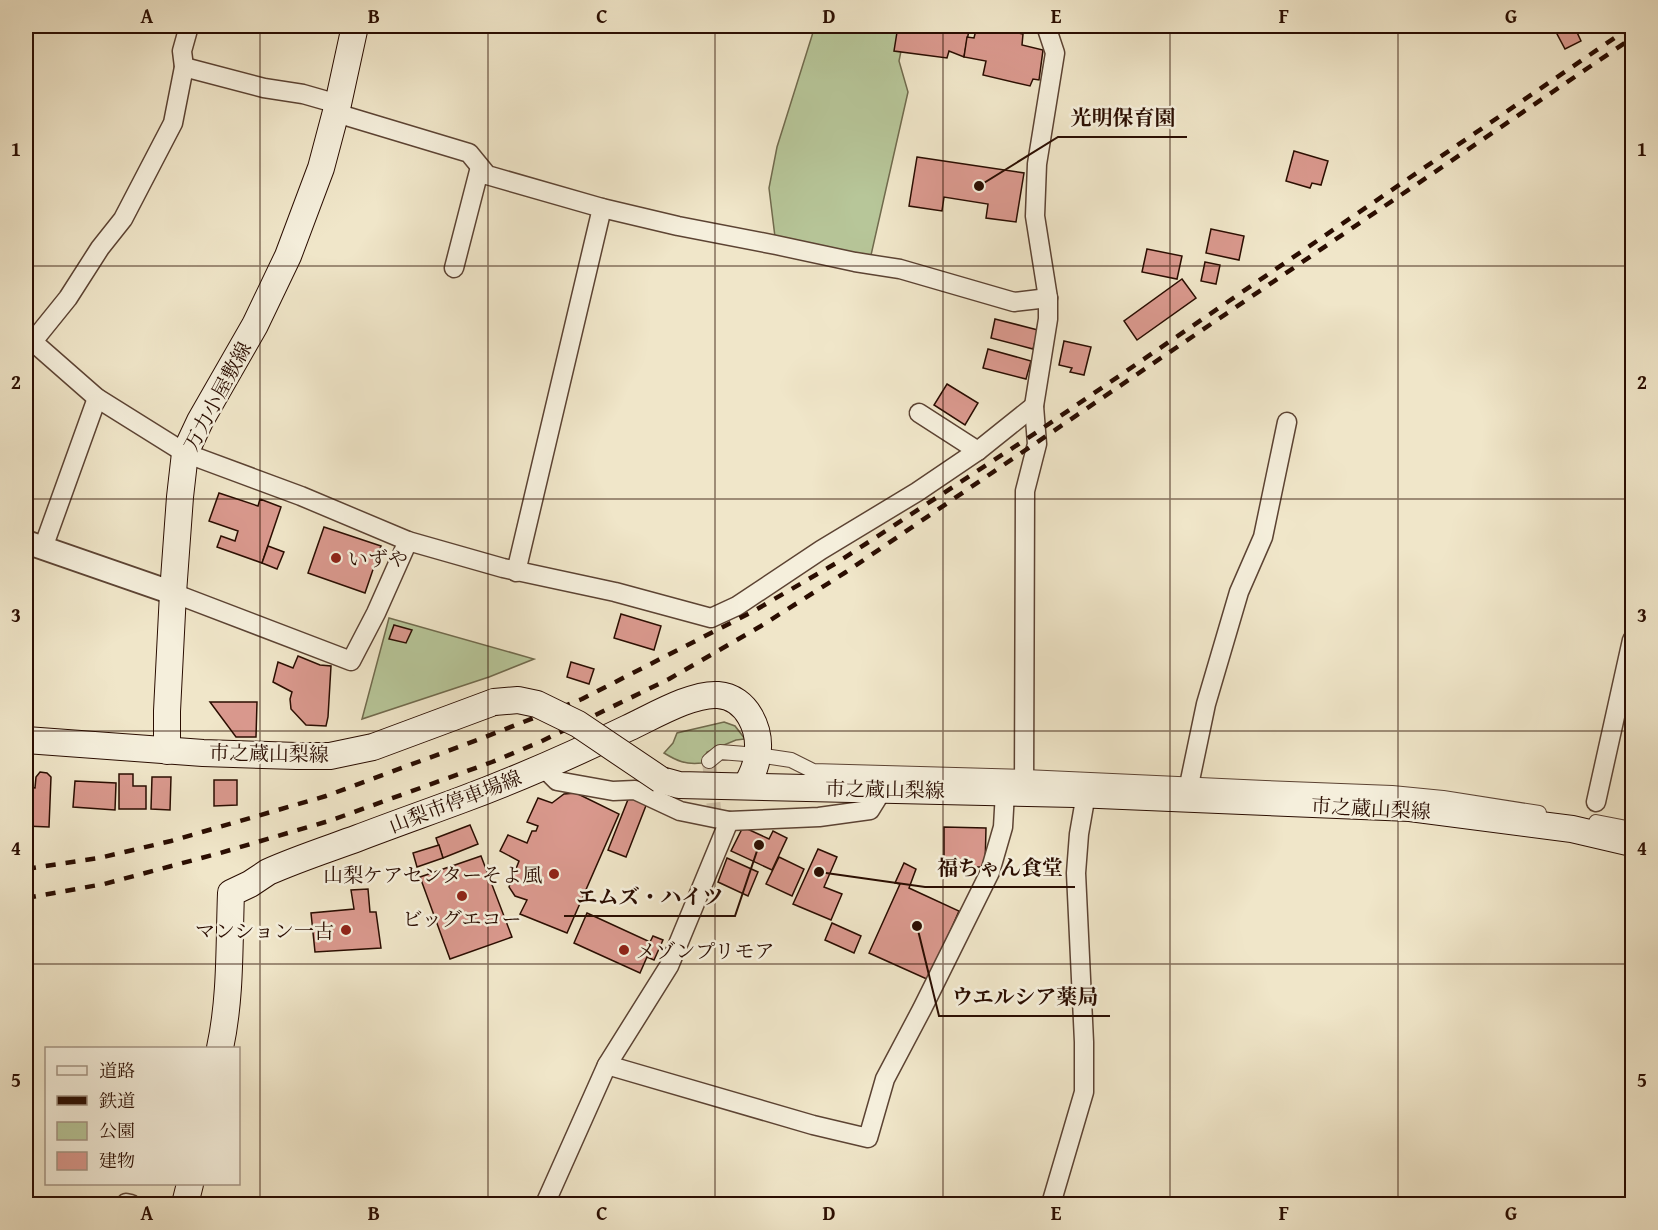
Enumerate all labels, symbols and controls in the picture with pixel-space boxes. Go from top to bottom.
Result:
text: A [141,1,154,30]
text: B [368,1,380,30]
text: C [596,1,608,30]
text: D [822,1,836,30]
text: E [1051,1,1062,30]
text: F [1279,1,1289,30]
text: G [1505,1,1517,30]
callout: 光明保育園 [1058,98,1187,137]
text: 光明保育園 [1071,102,1176,133]
text: 1 [11,134,21,163]
text: 1 [1637,134,1647,163]
street label: 万力小屋敷線 [176,336,258,456]
text: 2 [11,367,21,396]
text: 2 [1637,367,1647,396]
place label: いずや [348,544,408,573]
marker: いずや [329,551,343,565]
text: 3 [11,600,21,629]
text: 3 [1637,600,1647,629]
street label: 市之蔵山梨線 [209,737,329,769]
street label: 山梨市停車場線 [384,762,526,840]
street label: 市之蔵山梨線 [825,773,945,805]
street label: 市之蔵山梨線 [1310,790,1432,826]
text: 4 [11,833,21,862]
text: 4 [1637,833,1647,862]
callout: 福ちゃん食堂 [925,848,1075,887]
text: 福ちゃん食堂 [937,852,1063,883]
place label: 山梨ケアセンターそよ風 [323,860,542,889]
marker: 山梨ケアセンターそよ風 [547,867,561,881]
callout: エムズ・ハイツ [564,877,735,916]
text: エムズ・ハイツ [577,881,724,912]
marker: ビッグエコー [455,889,469,903]
place label: ビッグエコー [403,904,521,933]
place label: マンション一古 [195,916,334,945]
marker: マンション一古 [339,923,353,937]
place label: メゾンプリモア [636,936,775,965]
marker: メゾンプリモア [617,943,631,957]
callout: ウエルシア薬局 [939,977,1110,1016]
text: ウエルシア薬局 [952,981,1098,1012]
legend [45,1047,240,1185]
text: 道路 [99,1057,135,1084]
text: 5 [11,1065,21,1094]
text: 5 [1637,1065,1647,1094]
text: 鉄道 [99,1087,135,1114]
text: 公園 [99,1117,135,1144]
text: 建物 [99,1147,135,1174]
text: A [141,1198,154,1227]
text: B [368,1198,380,1227]
text: C [596,1198,608,1227]
text: D [822,1198,836,1227]
text: E [1051,1198,1062,1227]
text: F [1279,1198,1289,1227]
text: G [1505,1198,1517,1227]

